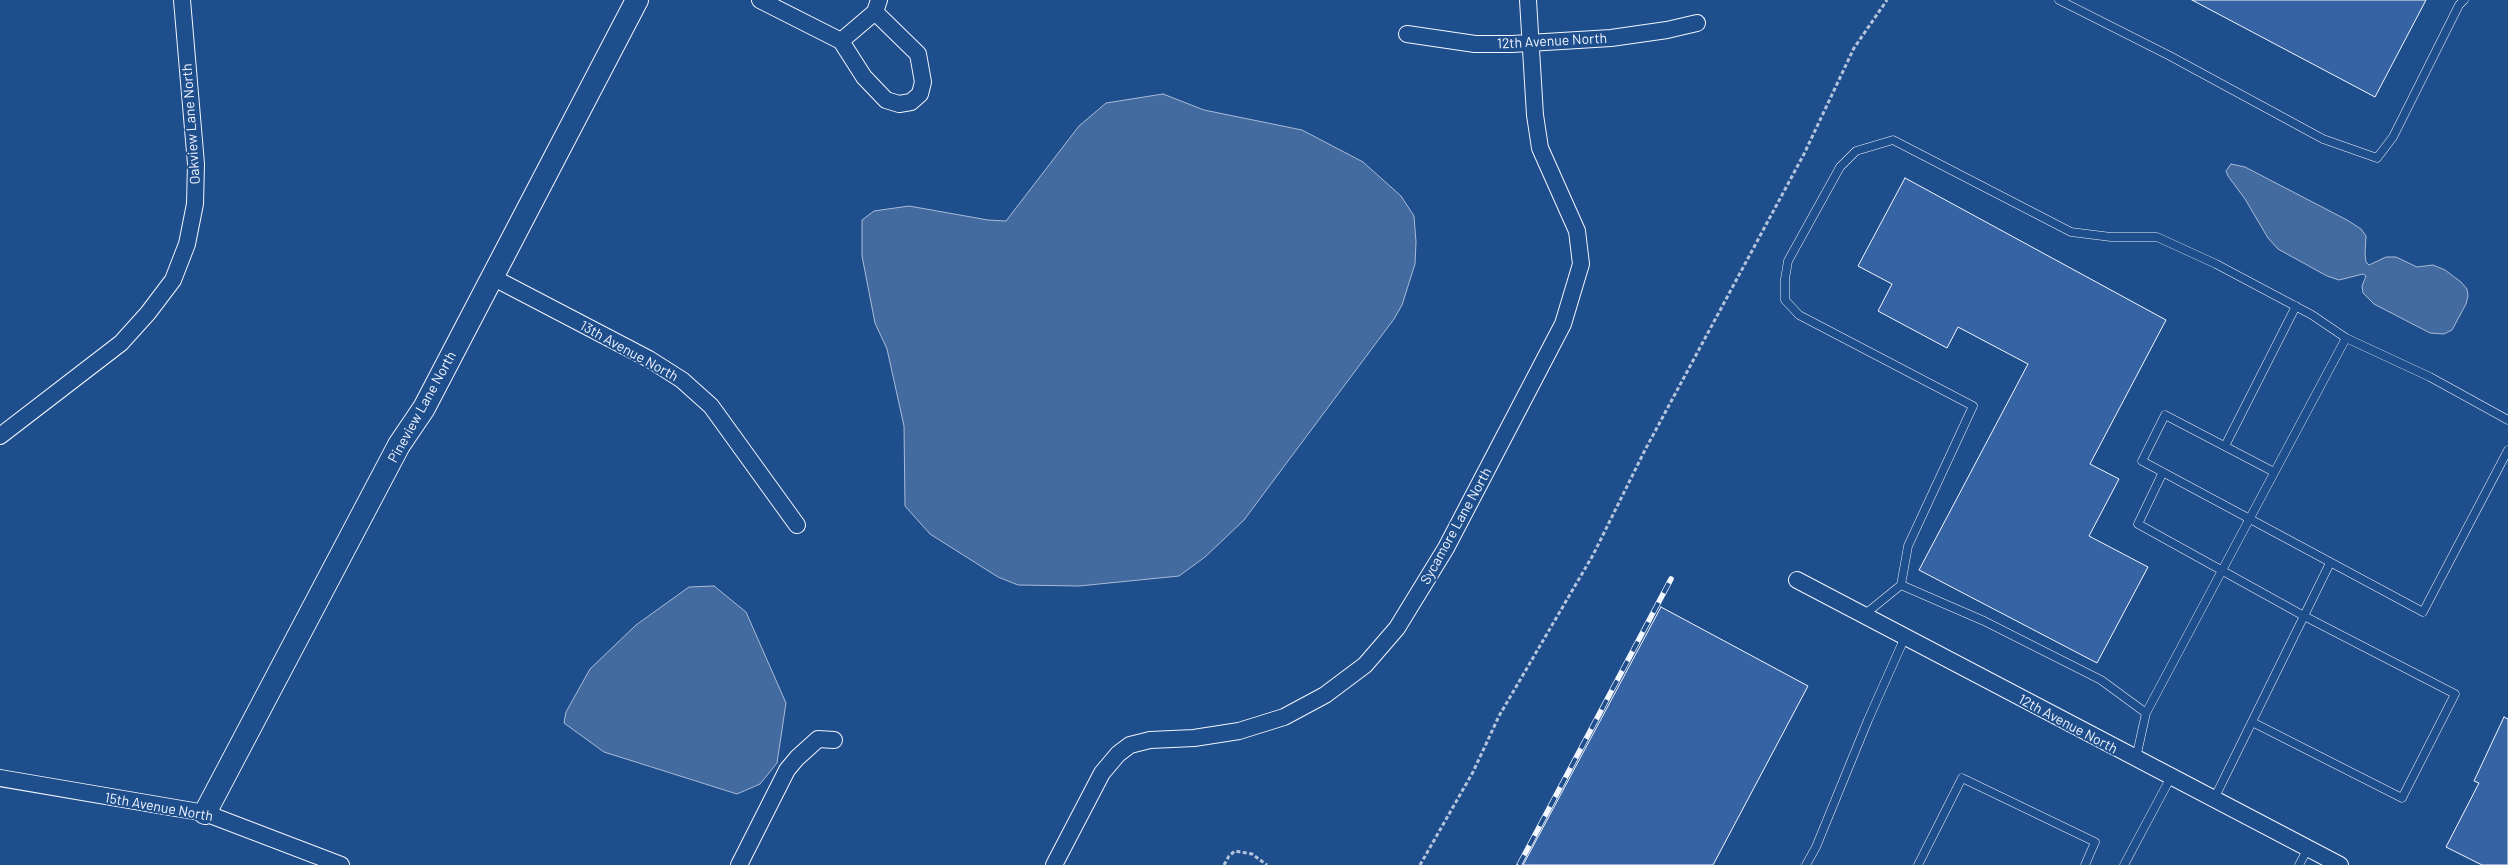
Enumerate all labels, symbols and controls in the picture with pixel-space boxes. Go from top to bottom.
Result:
street label: 12th Avenue North [1497,30,1607,52]
street label: Oakview Lane North [178,63,204,185]
street label: 13th Avenue North [577,317,681,385]
street label: Pineview Lane North [384,348,460,466]
street label: Sycamore Lane North [1417,465,1495,587]
street label: 12th Avenue North [2015,691,2121,757]
street label: 15th Avenue North [103,789,215,825]

